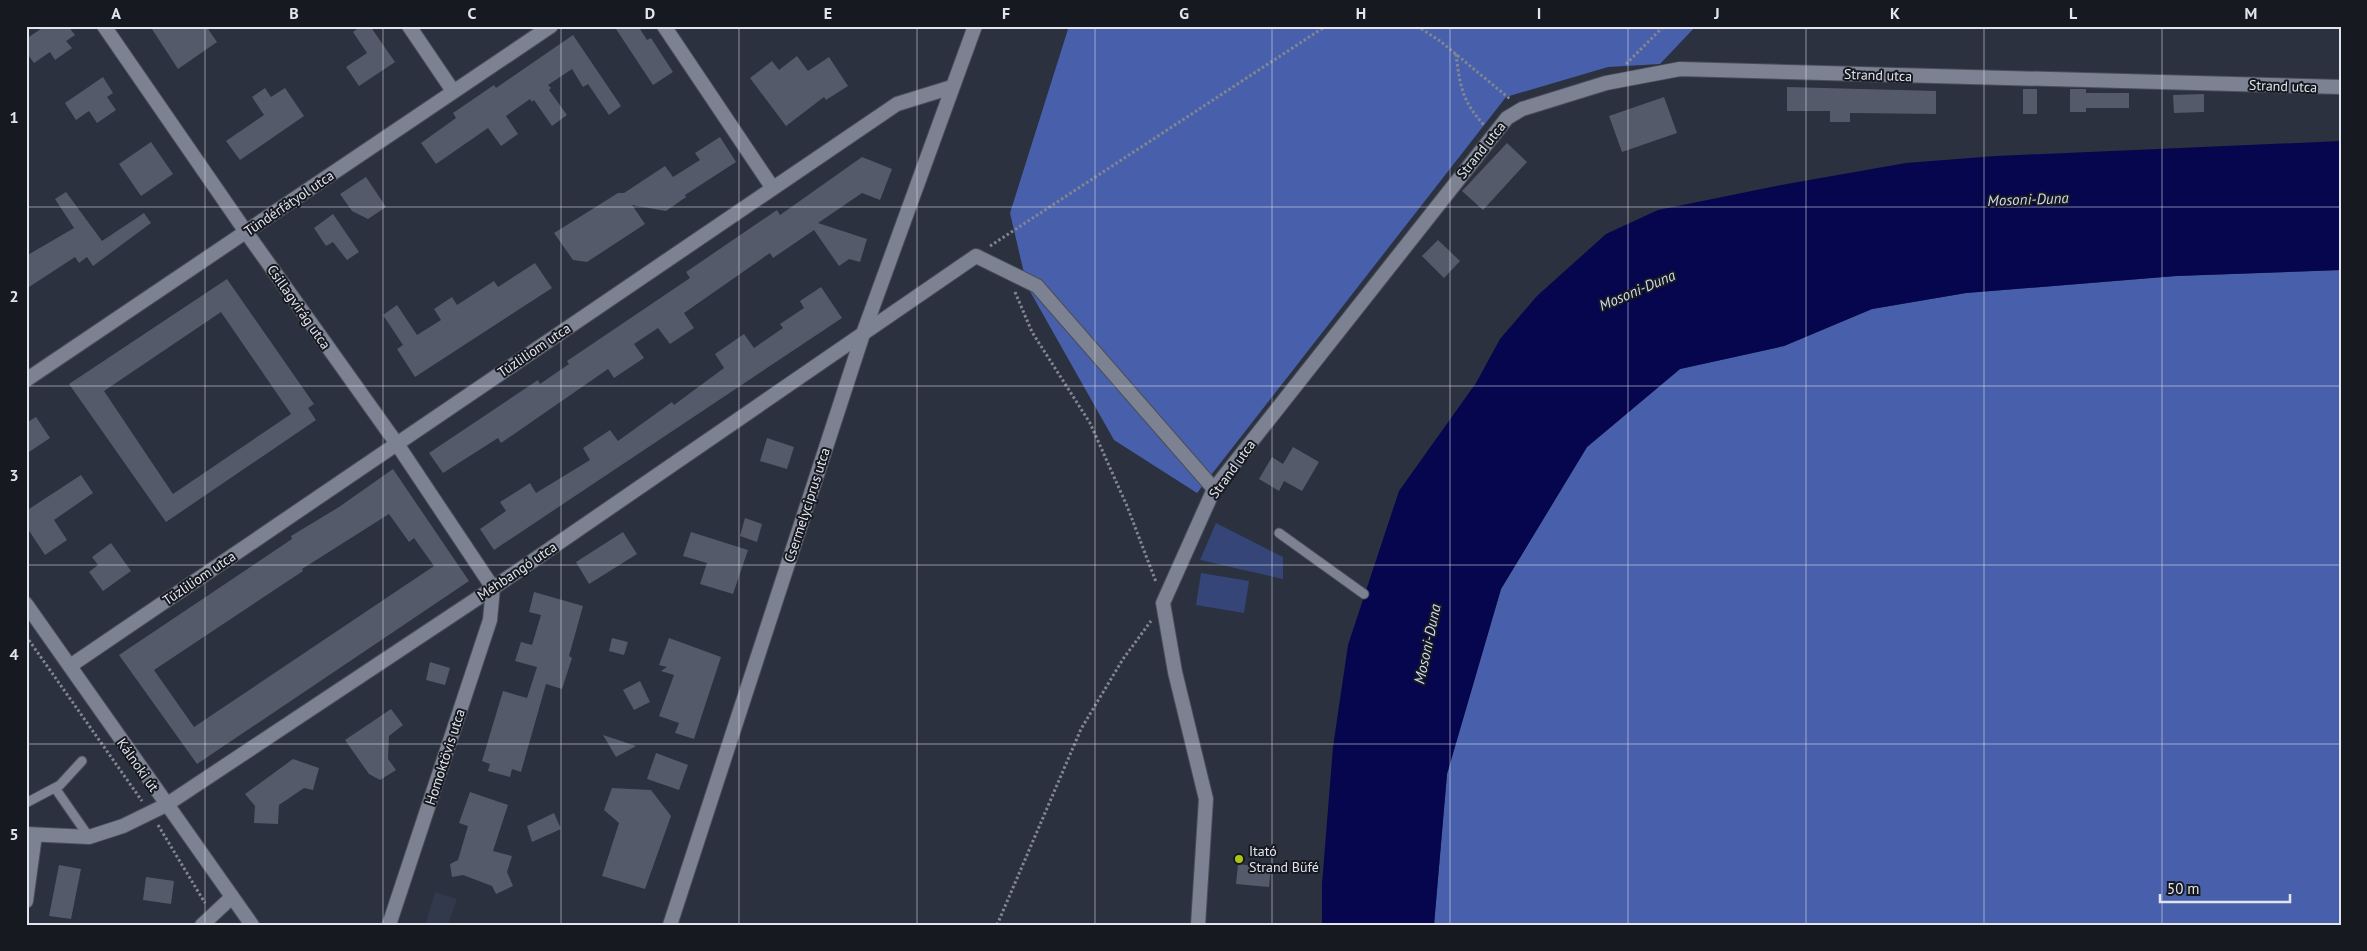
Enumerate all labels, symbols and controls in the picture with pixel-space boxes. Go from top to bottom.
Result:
text: A [111,3,121,23]
text: B [289,3,299,23]
text: C [468,3,477,23]
text: D [645,3,655,23]
text: E [824,3,832,23]
text: F [1002,3,1010,23]
text: G [1179,3,1189,23]
text: H [1356,3,1366,23]
text: I [1537,3,1541,23]
text: J [1713,3,1720,23]
text: K [1890,3,1900,23]
text: L [2069,3,2078,23]
text: M [2245,3,2257,23]
street label: Strand utca [1844,65,1912,85]
street label: Strand utca [2249,76,2317,96]
text: 1 [9,107,19,127]
street label: Strand utca [1453,118,1509,182]
street label: Tündérfátyol utca [241,166,337,240]
water label: Mosoni-Duna [1987,188,2070,210]
street label: Csillagvirág utca [263,261,335,353]
water label: Mosoni-Duna [1596,265,1679,315]
text: 2 [9,286,19,306]
street label: Tűzliliom utca [494,319,574,381]
street label: Strand utca [1205,436,1259,502]
street label: Csermelyciprus utca [780,445,834,565]
text: 3 [9,465,19,485]
street label: Méhbangó utca [474,538,560,604]
street label: Tűzliliom utca [159,547,239,609]
water label: Mosoni-Duna [1409,602,1445,686]
text: 4 [9,644,19,664]
street label: Homoktövis utca [421,707,469,807]
street label: Kálnoki út [113,735,163,795]
text: 5 [9,824,19,844]
place label: Itató Strand Büfé [1249,842,1319,876]
marker: Itató Strand Büfé [1233,853,1245,865]
scale bar [2160,871,2290,903]
text: 50 m [2167,879,2200,898]

